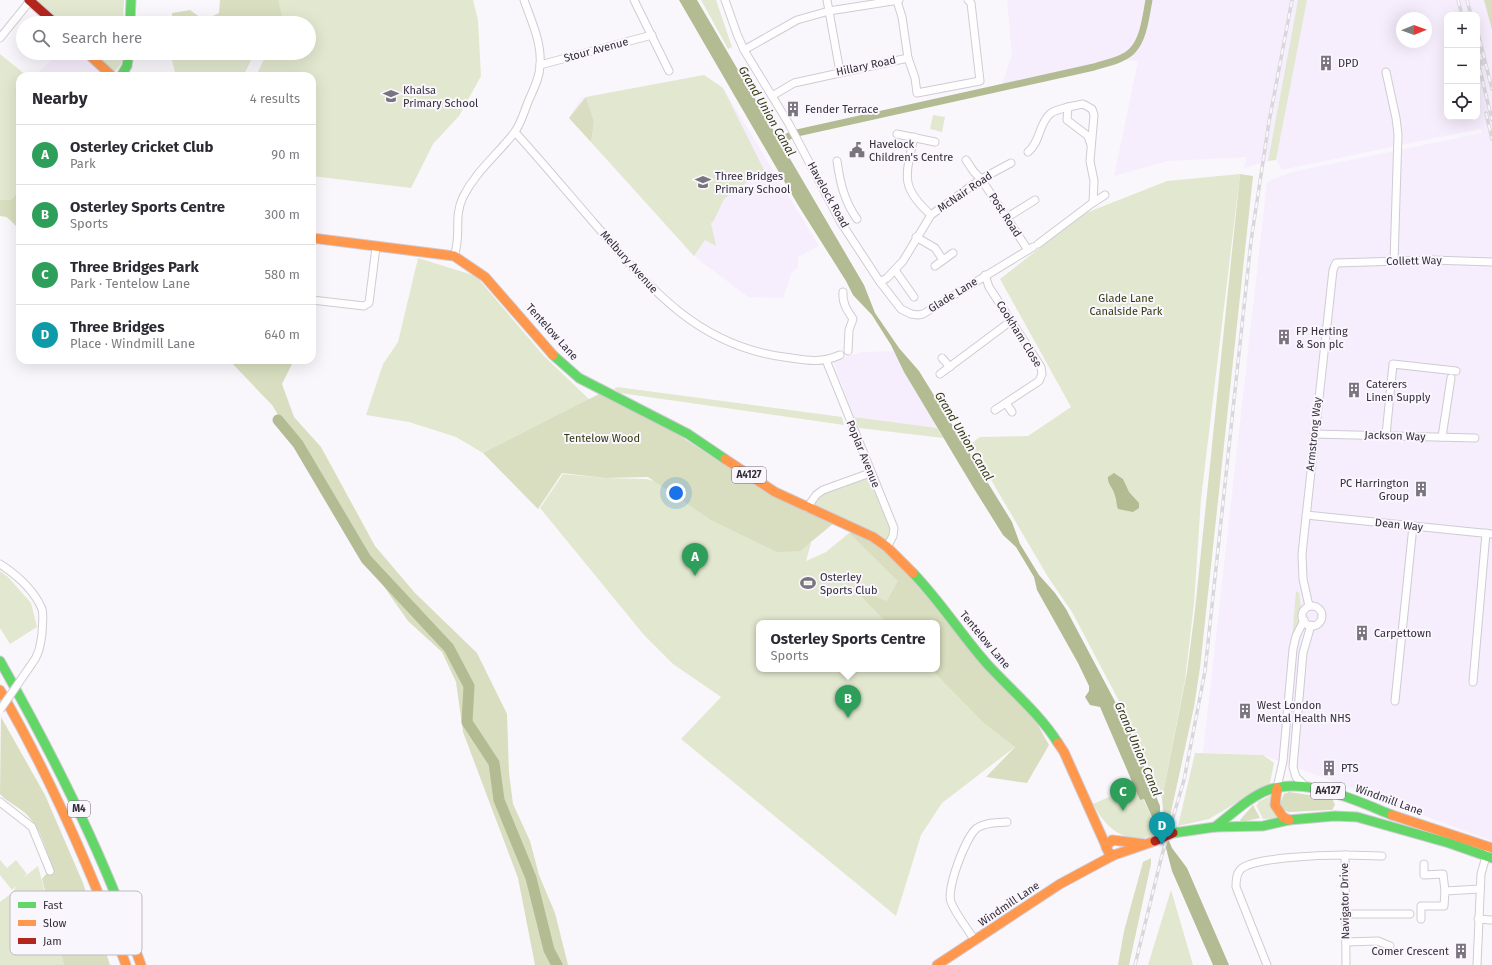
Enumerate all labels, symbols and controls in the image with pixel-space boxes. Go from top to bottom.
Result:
north arrow [1396,12,1432,48]
map controls [1444,12,1480,120]
button: + [1444,12,1480,48]
search box [16,16,316,60]
icon: search [30,27,52,49]
text: Search here [62,29,142,47]
street label: Stour Avenue [562,35,630,65]
button: − [1444,48,1480,84]
street label: Hillary Road [835,53,897,79]
building icon: DPD [1317,54,1335,72]
place label: DPD [1338,57,1359,70]
water label: Grand Union Canal [736,64,798,158]
place label: Khalsa Primary School [403,84,478,110]
button: locate [1444,84,1480,120]
school or university icon: Khalsa Primary School [382,87,400,105]
text: Nearby [32,88,87,109]
text: 4 results [250,91,300,106]
building icon: Fender Terrace [784,100,802,118]
place label: Fender Terrace [805,103,878,116]
text: Osterley Cricket Club [70,138,213,156]
place label: Havelock Children's Centre [869,138,953,164]
public building icon: Havelock Children's Centre [848,141,866,159]
text: A [41,147,49,162]
text: 90 m [271,147,300,162]
text: Park [70,156,96,171]
street label: Havelock Road [805,160,851,230]
street label: McNair Road [935,169,995,215]
place label: Three Bridges Primary School [715,170,790,196]
school or university icon: Three Bridges Primary School [694,173,712,191]
street label: Post Road [986,191,1024,239]
text: Osterley Sports Centre [70,198,225,216]
text: B [41,207,49,222]
text: 300 m [264,207,300,222]
text: Sports [70,216,108,231]
street label: Melbury Avenue [597,228,661,296]
street label: Collett Way [1386,254,1442,268]
text: Three Bridges Park [70,258,199,276]
text: C [41,267,49,282]
text: 580 m [264,267,300,282]
street label: Glade Lane [926,275,980,315]
text: Park · Tentelow Lane [70,276,190,291]
park label: Glade Lane Canalside Park [1090,292,1163,318]
street label: Cookham Close [993,298,1045,370]
street label: Tentelow Lane [523,301,581,363]
text: Three Bridges [70,318,164,336]
place label: FP Herting & Son plc [1296,325,1348,351]
text: D [41,327,49,342]
text: 640 m [264,327,300,342]
building icon: FP Herting & Son plc [1275,328,1293,346]
text: Place · Windmill Lane [70,336,195,351]
place label: Caterers Linen Supply [1366,378,1431,404]
building icon: Caterers Linen Supply [1345,381,1363,399]
water label: Grand Union Canal [932,389,996,483]
street label: Armstrong Way [1304,396,1324,472]
street label: Poplar Avenue [844,418,882,490]
street label: Jackson Way [1364,428,1426,444]
park label: Tentelow Wood [564,432,640,445]
road number: A4127 [732,467,766,483]
place label: PC Harrington Group [1340,477,1409,503]
building icon: PC Harrington Group [1412,480,1430,498]
your location [666,483,686,503]
street label: Dean Way [1374,516,1424,534]
pin: A [682,543,708,576]
place label: Osterley Sports Club [820,571,877,597]
sports icon: Osterley Sports Club [799,574,817,592]
street label: Tentelow Lane [957,608,1013,672]
popup [756,620,940,672]
building icon: Carpettown [1353,624,1371,642]
place label: Carpettown [1374,627,1431,640]
text: Osterley Sports Centre [770,630,926,648]
text: Sports [770,648,809,663]
pin: B [835,685,861,718]
place label: West London Mental Health NHS [1257,699,1351,725]
water label: Grand Union Canal [1112,700,1164,798]
building icon: West London Mental Health NHS [1236,702,1254,720]
building icon: PTS [1320,759,1338,777]
place label: PTS [1341,762,1359,775]
pin: C [1110,778,1136,811]
street label: Windmill Lane [1353,782,1425,818]
road number: A4127 [1311,783,1345,799]
road number: M4 [68,801,90,817]
pin: D [1149,812,1175,845]
street label: Navigator Drive [1338,863,1352,939]
street label: Windmill Lane [976,879,1042,929]
legend [10,891,142,955]
text: Fast [43,899,63,912]
text: Slow [43,917,67,930]
text: Jam [43,935,62,948]
building icon: Comer Crescent [1452,942,1470,960]
place label: Comer Crescent [1372,945,1449,958]

